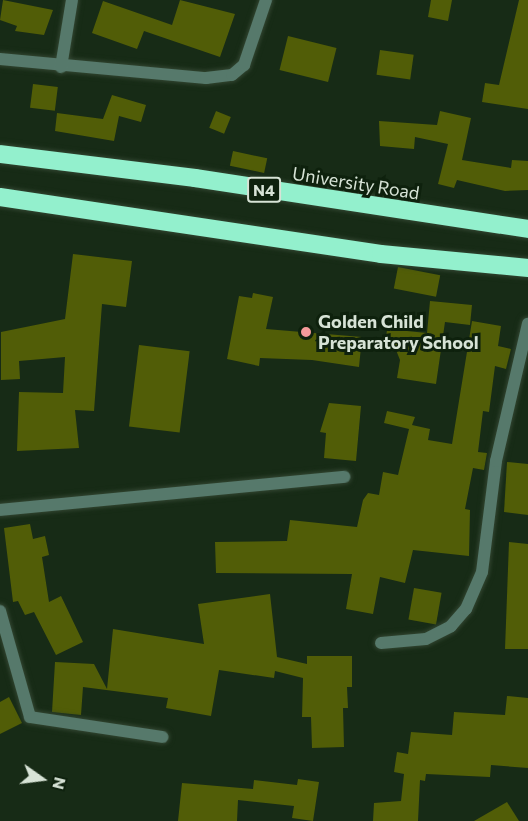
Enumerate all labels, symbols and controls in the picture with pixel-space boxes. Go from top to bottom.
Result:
street label: University Road [291,162,421,204]
road number: N4 [246,177,282,203]
place label: Golden Child Preparatory School [318,311,479,354]
marker: Golden Child Preparatory School [299,325,313,339]
north arrow [12,749,72,809]
text: N [49,775,71,792]

